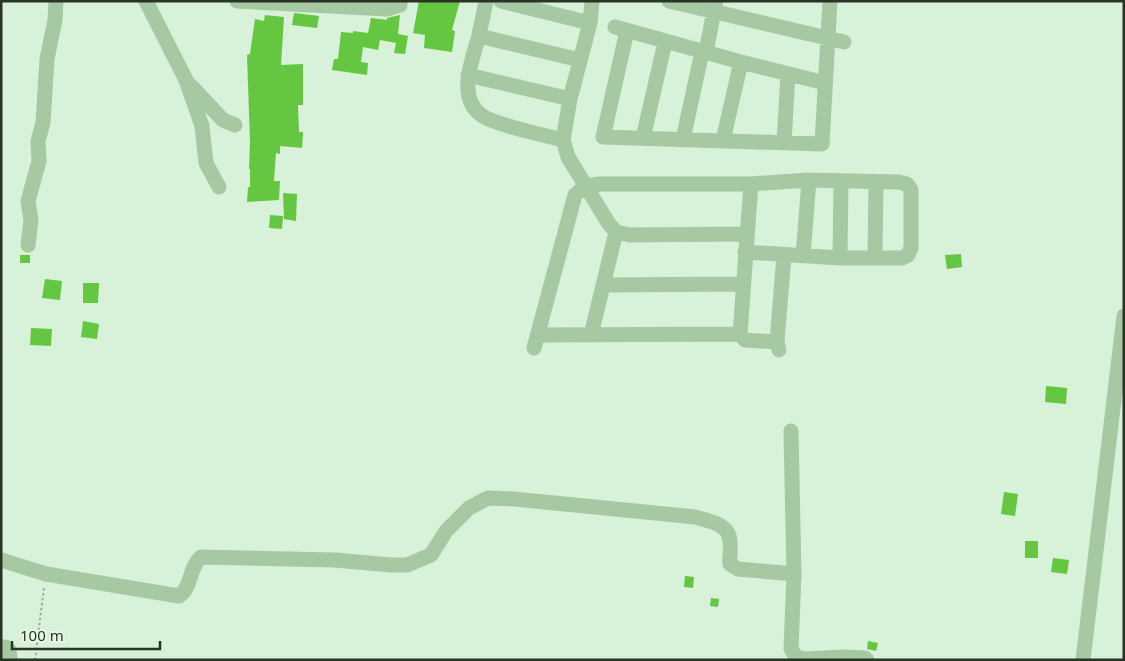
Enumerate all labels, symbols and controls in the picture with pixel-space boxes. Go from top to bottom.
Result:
scale bar [12,618,160,650]
text: 100 m [20,625,64,645]

